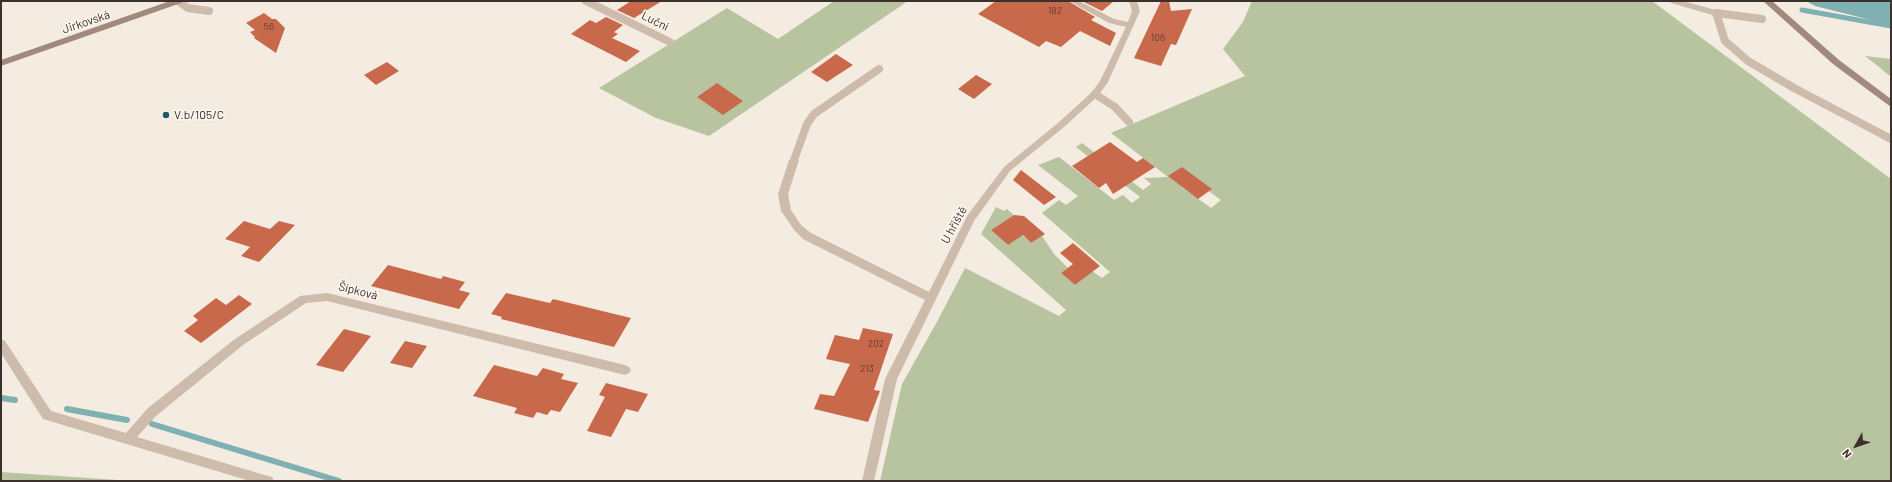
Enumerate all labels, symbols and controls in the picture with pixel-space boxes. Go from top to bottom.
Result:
house number: 182 [1048,5,1062,17]
street label: Jirkovská [60,7,112,37]
street label: Luční [639,8,671,34]
house number: 56 [264,21,274,33]
house number: 106 [1151,32,1165,44]
place label: V.b/105/C [174,108,224,122]
marker: V.b/105/C [161,110,171,120]
street label: U hřiště [938,204,970,246]
street label: Šípková [337,279,379,303]
house number: 202 [868,338,884,350]
house number: 213 [860,363,874,375]
north arrow [1836,426,1876,466]
text: N [1839,447,1854,461]

